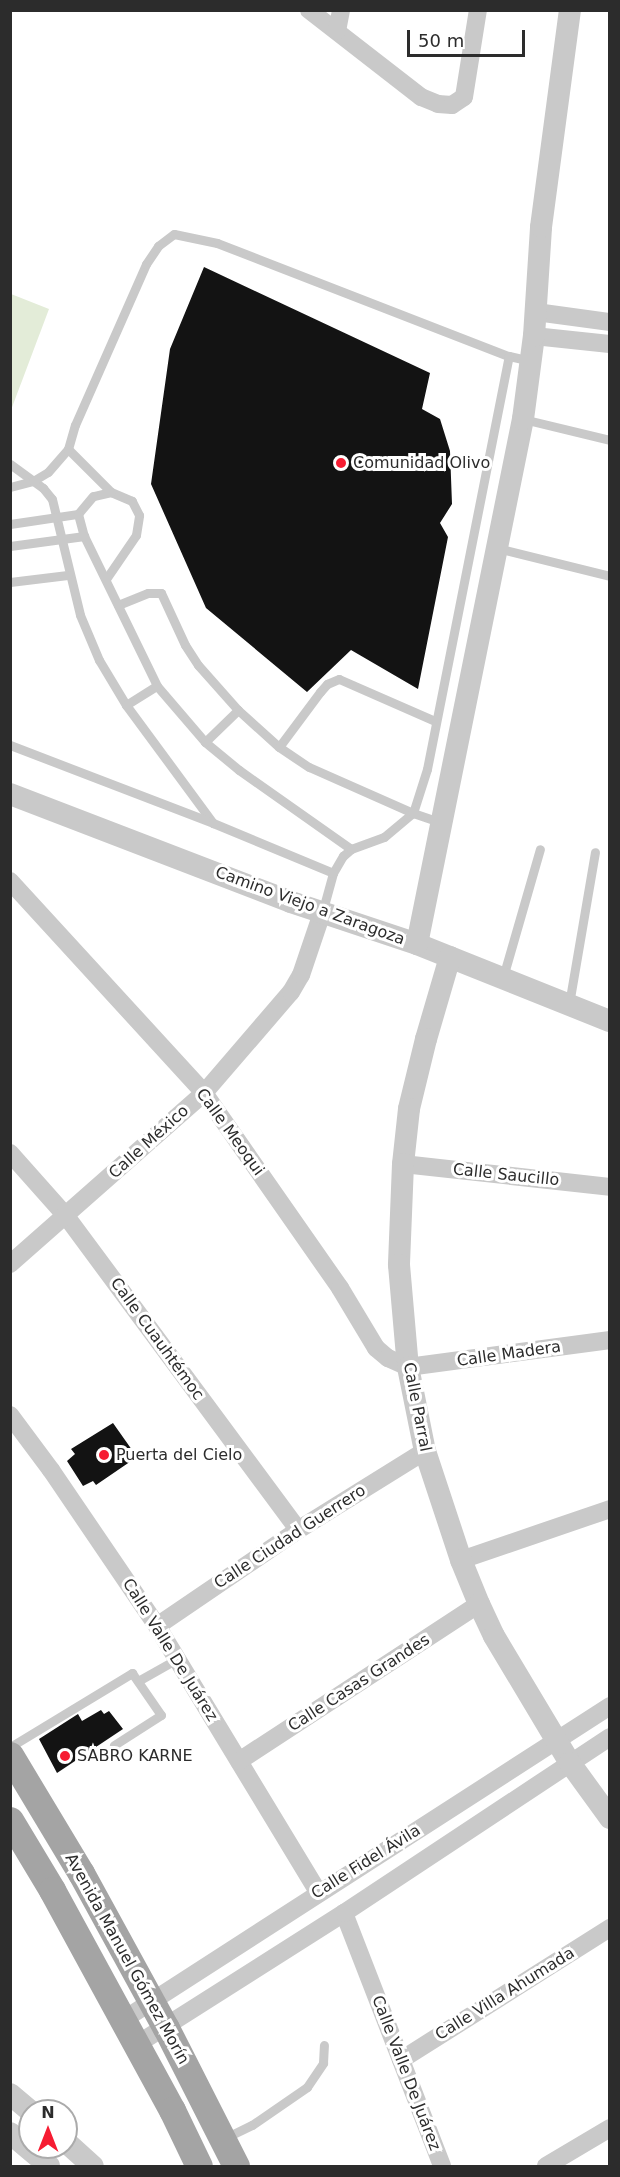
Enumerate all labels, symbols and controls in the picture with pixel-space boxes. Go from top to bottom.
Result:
scale bar [410,18,528,56]
text: 50 m [418,30,464,51]
place label: Comunidad Olivo [353,453,490,473]
marker: Comunidad Olivo [334,456,348,470]
street label: Camino Viejo a Zaragoza [213,863,407,949]
street label: Calle Meoqui [192,1085,268,1179]
street label: Calle México [105,1101,193,1183]
street label: Calle Saucillo [452,1160,560,1190]
street label: Calle Cuauhtémoc [106,1274,208,1404]
street label: Calle Madera [456,1337,562,1371]
street label: Calle Parral [399,1361,435,1453]
place label: Puerta del Cielo [116,1445,242,1465]
marker: Puerta del Cielo [97,1448,111,1462]
street label: Calle Ciudad Guerrero [211,1481,369,1593]
street label: Calle Valle De Juárez [118,1575,222,1725]
street label: Calle Casas Grandes [285,1630,433,1736]
place label: SABRO KARNE [77,1746,193,1766]
marker: SABRO KARNE [58,1749,72,1763]
street label: Calle Fidel Ávila [308,1821,424,1903]
street label: Avenida Manuel Gómez Morín [61,1850,193,2068]
street label: Calle Villa Ahumada [432,1943,578,2045]
street label: Calle Valle De Juárez [368,1993,444,2153]
north arrow [18,2099,78,2159]
text: N [41,2103,55,2122]

